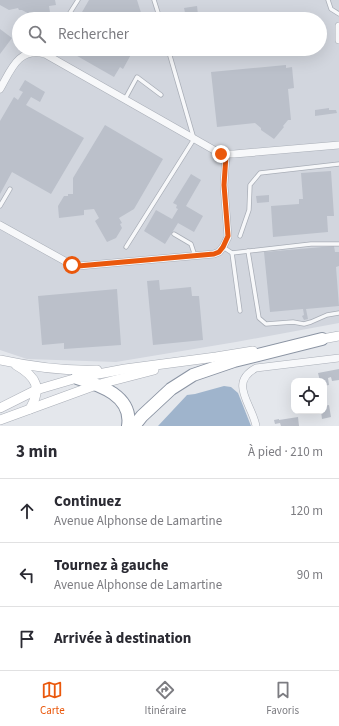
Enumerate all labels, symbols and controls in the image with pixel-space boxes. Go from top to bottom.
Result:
search box [12,12,327,56]
icon: search [26,23,48,45]
text: Rechercher [58,24,129,45]
route end [212,145,230,163]
route start [63,256,81,274]
map controls [291,378,327,414]
button: locate [291,378,327,414]
text: 3 min [16,440,57,464]
text: À pied · 210 m [248,443,323,461]
text: Continuez [54,491,121,512]
icon: ahead [16,500,38,522]
text: 120 m [290,502,323,520]
text: Avenue Alphonse de Lamartine [54,512,222,530]
text: Tournez à gauche [54,555,169,576]
icon: left [16,564,38,586]
text: 90 m [297,566,323,584]
text: Avenue Alphonse de Lamartine [54,576,222,594]
icon: arrive [16,628,38,650]
text: Arrivée à destination [54,628,191,649]
tab: Carte [40,679,65,718]
tab: Itinéraire [145,679,186,718]
tab: Favoris [266,679,299,718]

